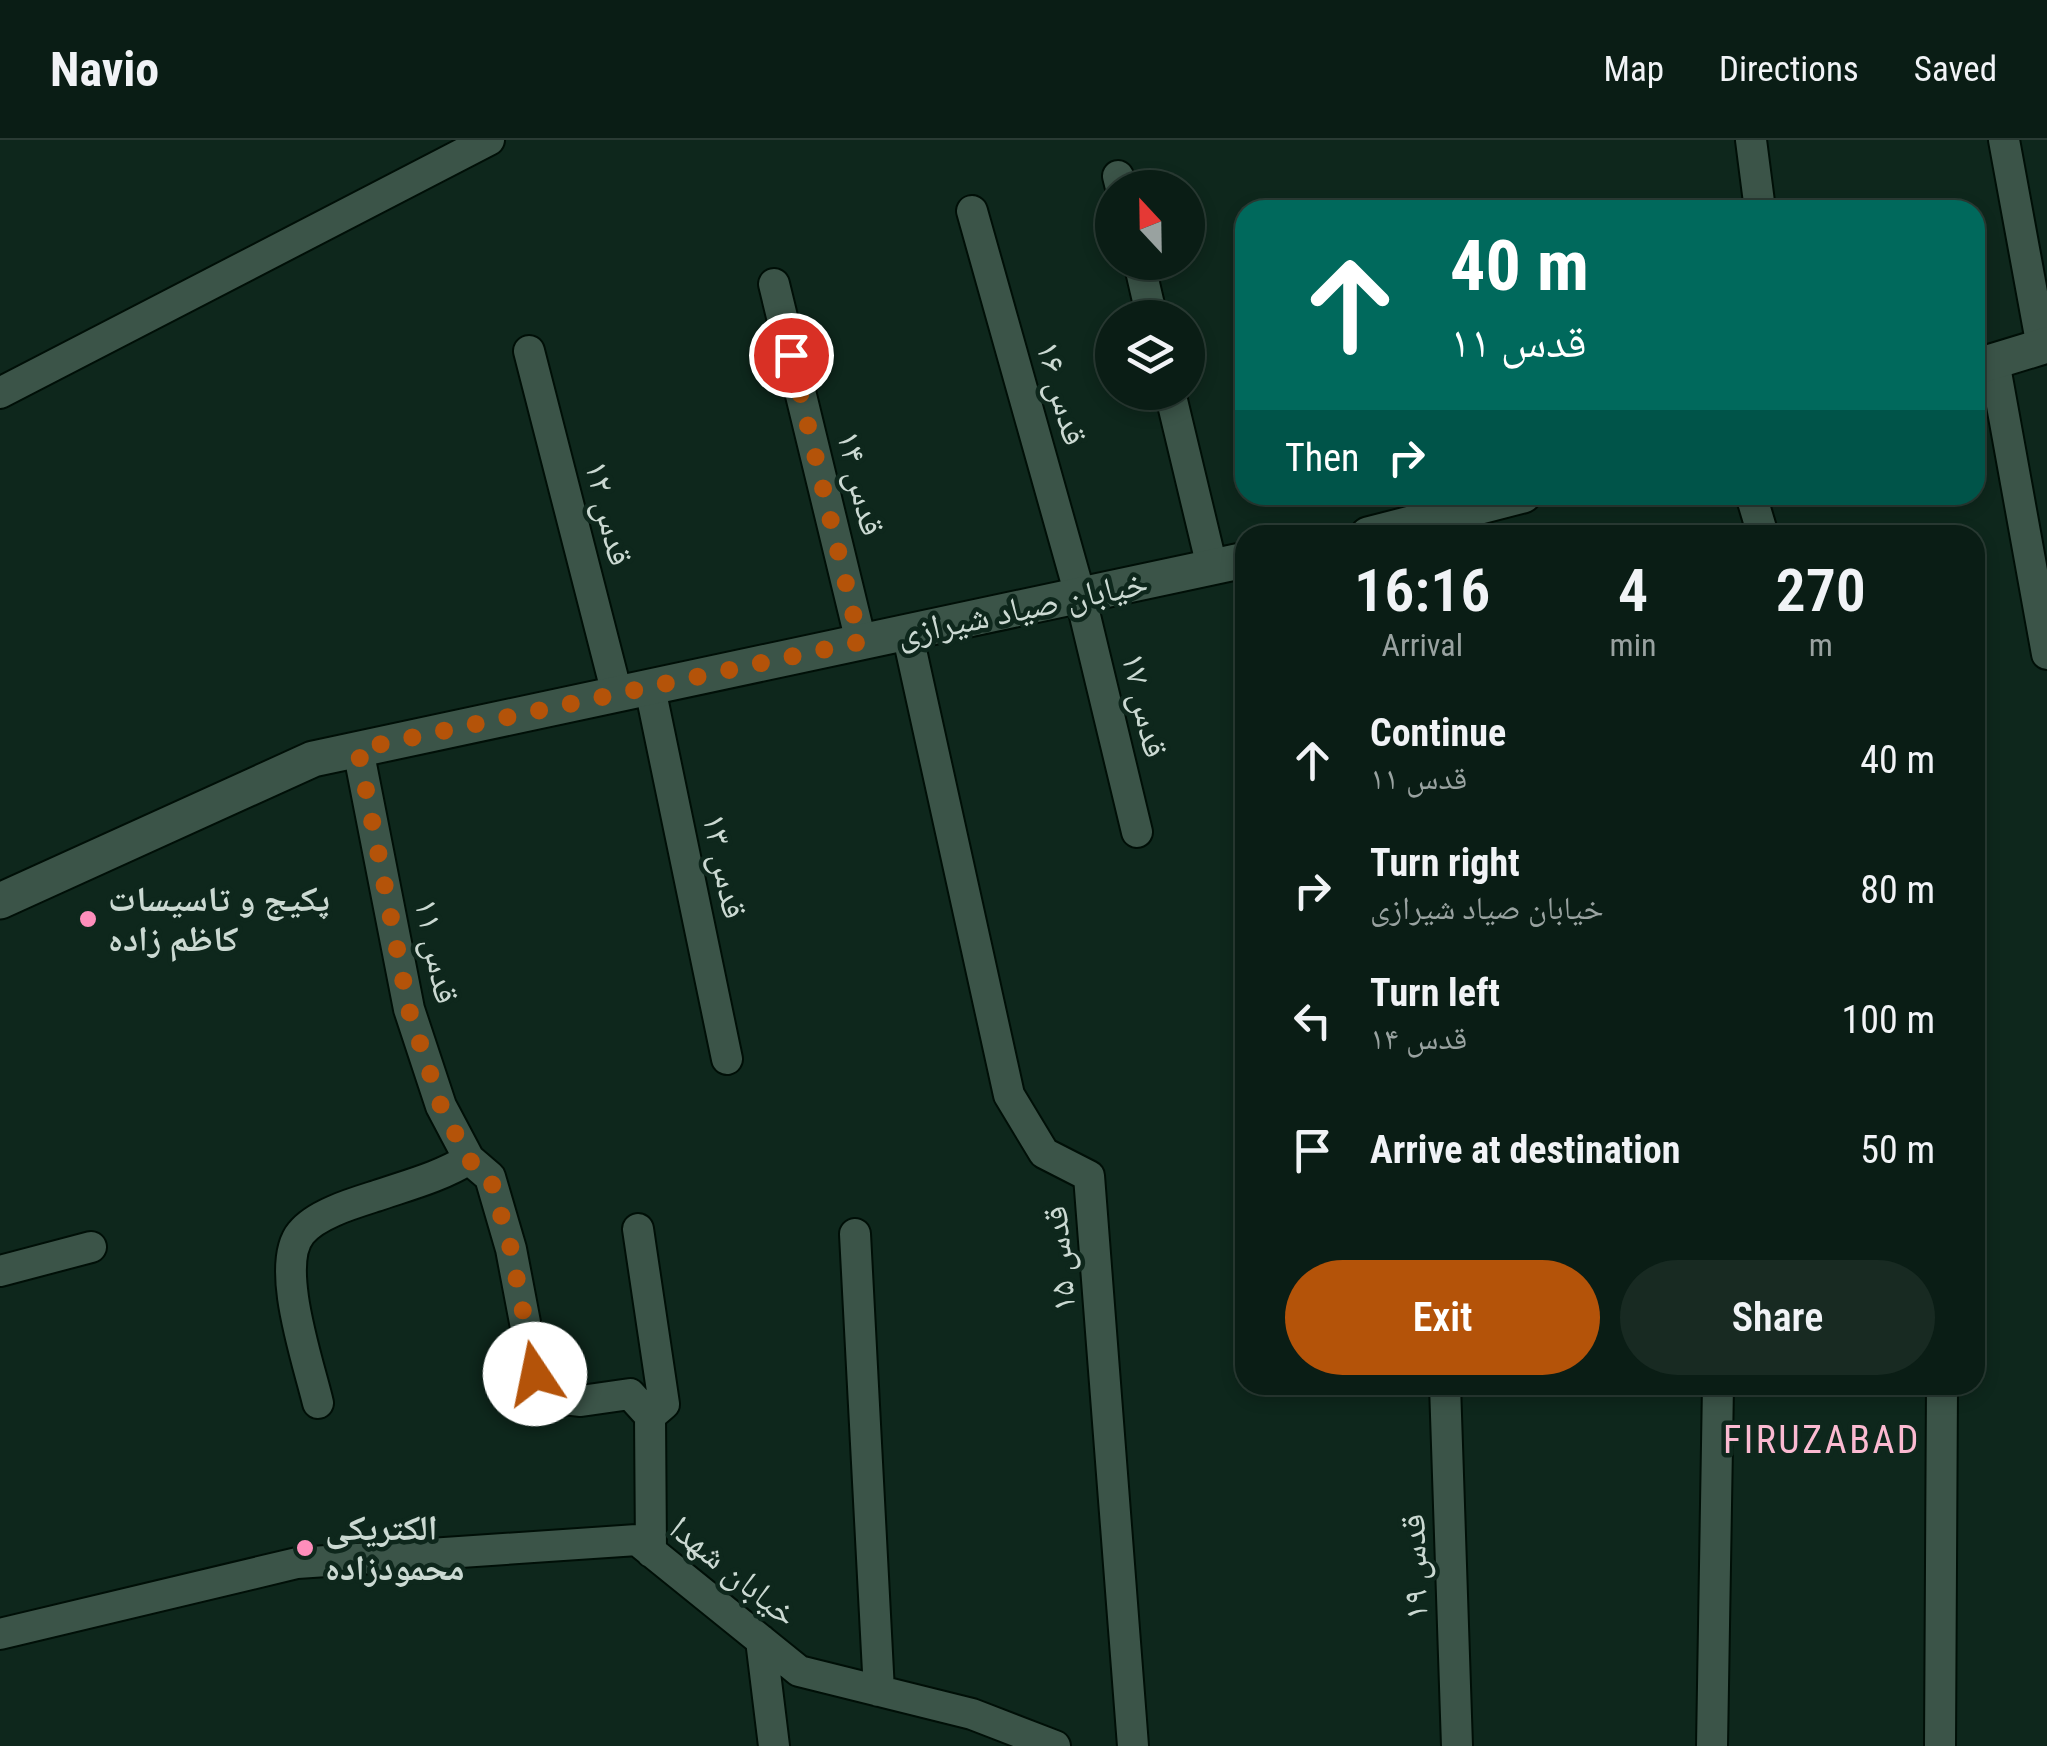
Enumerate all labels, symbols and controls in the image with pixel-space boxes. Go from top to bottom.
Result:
text: Navio [50,41,159,98]
text: Map [1604,49,1664,90]
text: Directions [1719,49,1859,90]
text: Saved [1914,49,1997,90]
north arrow [1095,170,1205,280]
map controls [1095,170,1205,410]
text: 40 m [1450,225,1589,307]
icon: ahead [1285,240,1415,370]
button: layers [1095,300,1205,410]
pin [749,313,834,398]
text: قدس ۱۱ [1450,315,1587,368]
icon: arrive [764,328,819,383]
street label: قدس ۱۶ [1027,336,1096,450]
street label: قدس ۱۴ [828,427,893,540]
icon: right [1379,430,1434,485]
text: Then [1285,436,1359,480]
street label: قدس ۱۲ [576,457,641,570]
text: 16:16 [1354,555,1491,626]
text: 4 [1618,555,1648,626]
text: 270 [1775,555,1866,626]
street label: خیابان صیاد شیرازی [893,562,1151,655]
text: Arrival [1382,626,1463,664]
text: min [1610,626,1656,664]
text: m [1809,626,1833,664]
street label: قدس ۱۷ [1113,649,1176,761]
text: Continue [1370,711,1506,755]
icon: ahead [1285,733,1340,788]
text: 40 m [1860,738,1935,782]
text: قدس ۱۱ [1370,759,1467,797]
street label: قدس ۱۳ [693,810,756,922]
text: Turn right [1370,841,1520,885]
icon: right [1285,863,1340,918]
text: 80 m [1860,868,1935,912]
place label: پکیج و تاسیسات کاظم زاده [108,879,330,962]
text: خیابان صیاد شیرازی [1370,889,1604,927]
street label: قدس ۱۱ [405,895,468,1007]
marker: پکیج و تاسیسات کاظم زاده [77,908,99,930]
text: Turn left [1370,971,1500,1015]
icon: left [1285,993,1340,1048]
text: 100 m [1841,998,1935,1042]
text: قدس ۱۴ [1370,1019,1467,1057]
icon: arrive [1285,1123,1340,1178]
text: Arrive at destination [1370,1128,1680,1172]
text: 50 m [1860,1128,1935,1172]
street label: قدس ۱۵ [1034,1204,1085,1314]
button: Exit [1285,1260,1600,1375]
button: Share [1620,1260,1935,1375]
position arrow [483,1322,587,1426]
district label: FIRUZABAD [1723,1418,1921,1462]
place label: الکتریکی محمودزاده [325,1508,465,1589]
street label: خیابان شهدا [662,1508,806,1635]
street label: قدس ۱۹ [1392,1513,1437,1621]
marker: الکتریکی محمودزاده [294,1537,316,1559]

